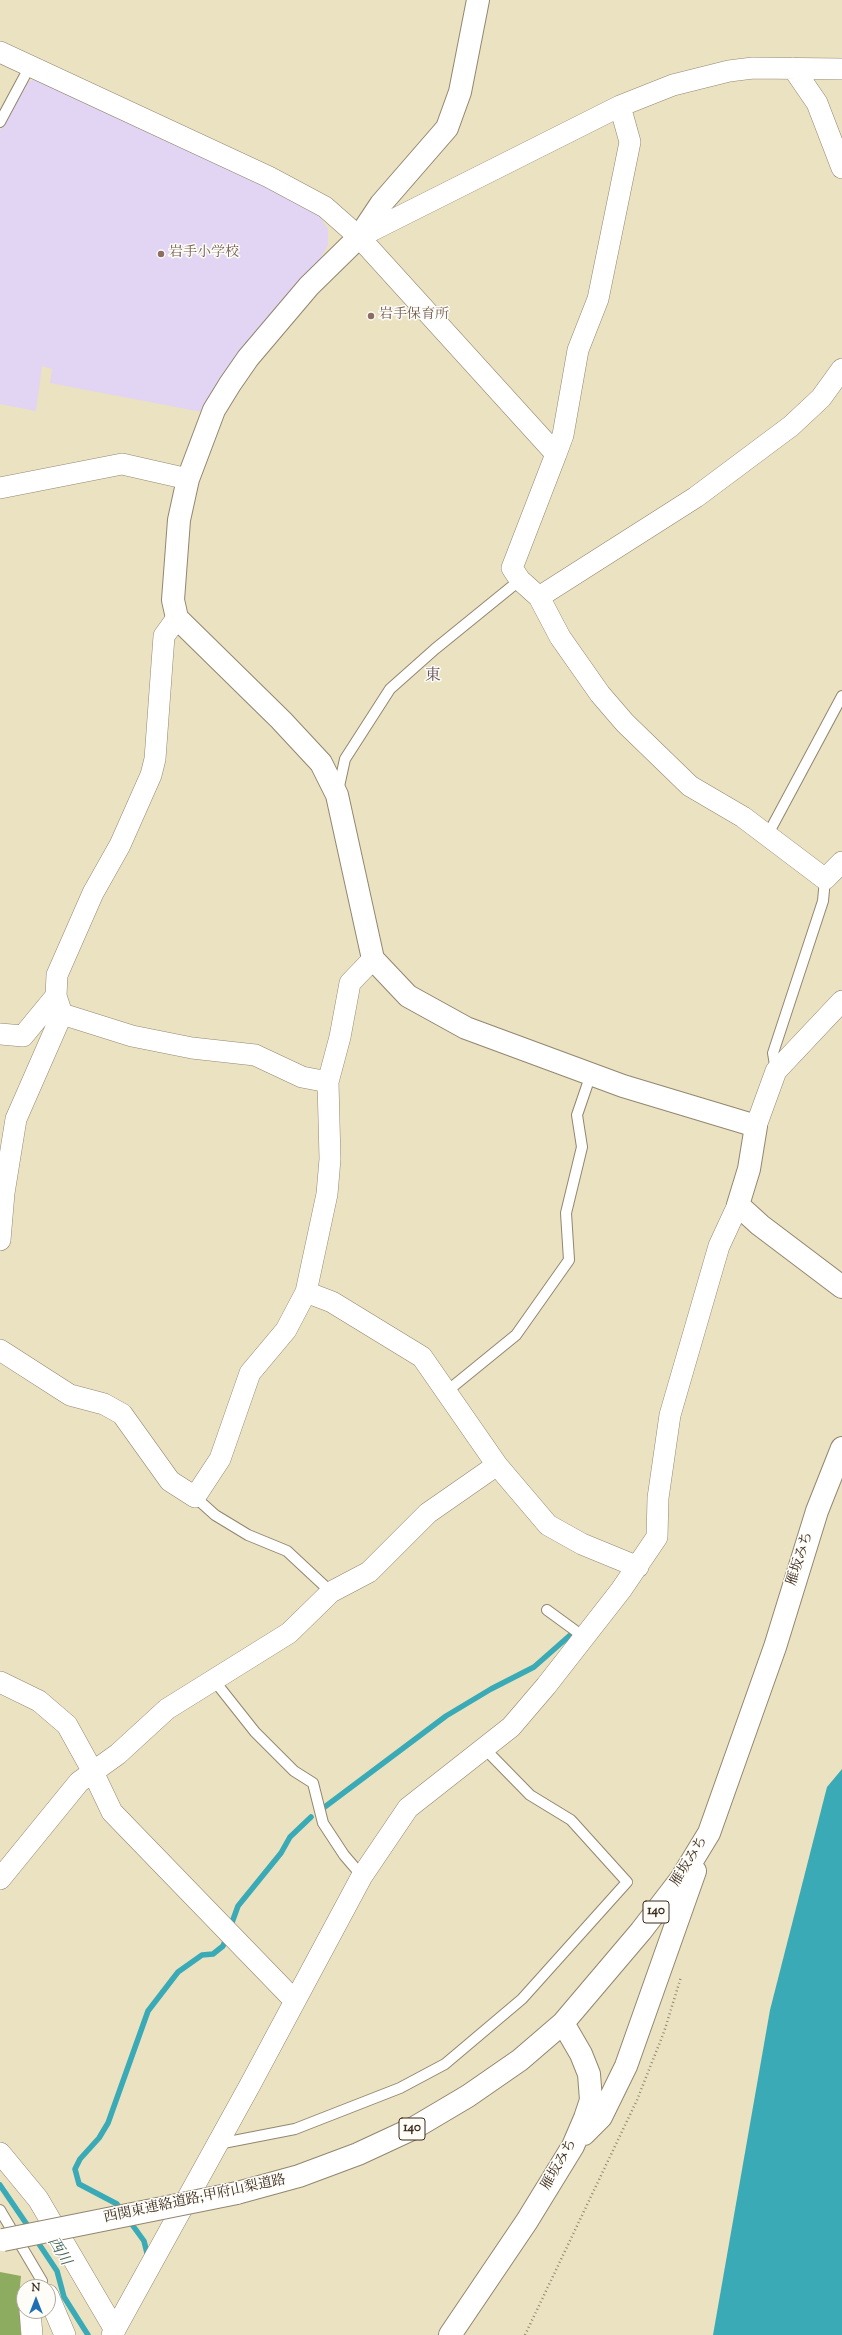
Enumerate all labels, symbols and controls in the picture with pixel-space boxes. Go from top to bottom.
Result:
place label: 岩手小学校 [169,246,239,262]
marker: 岩手小学校 [156,249,166,259]
place label: 岩手保育所 [379,308,449,324]
marker: 岩手保育所 [366,311,376,321]
district label: 東 [425,667,441,687]
street label: 雁坂みち [784,1530,818,1588]
street label: 雁坂みち [668,1834,712,1890]
road number: 140 [643,1901,669,1923]
road number: 140 [399,2118,425,2140]
street label: 雁坂みち [539,2137,581,2193]
street label: 西関東連絡道路;甲府山梨道路 [102,2172,288,2228]
water label: 西川 [43,2235,73,2269]
north arrow [16,2279,56,2319]
text: N [32,2280,40,2296]

